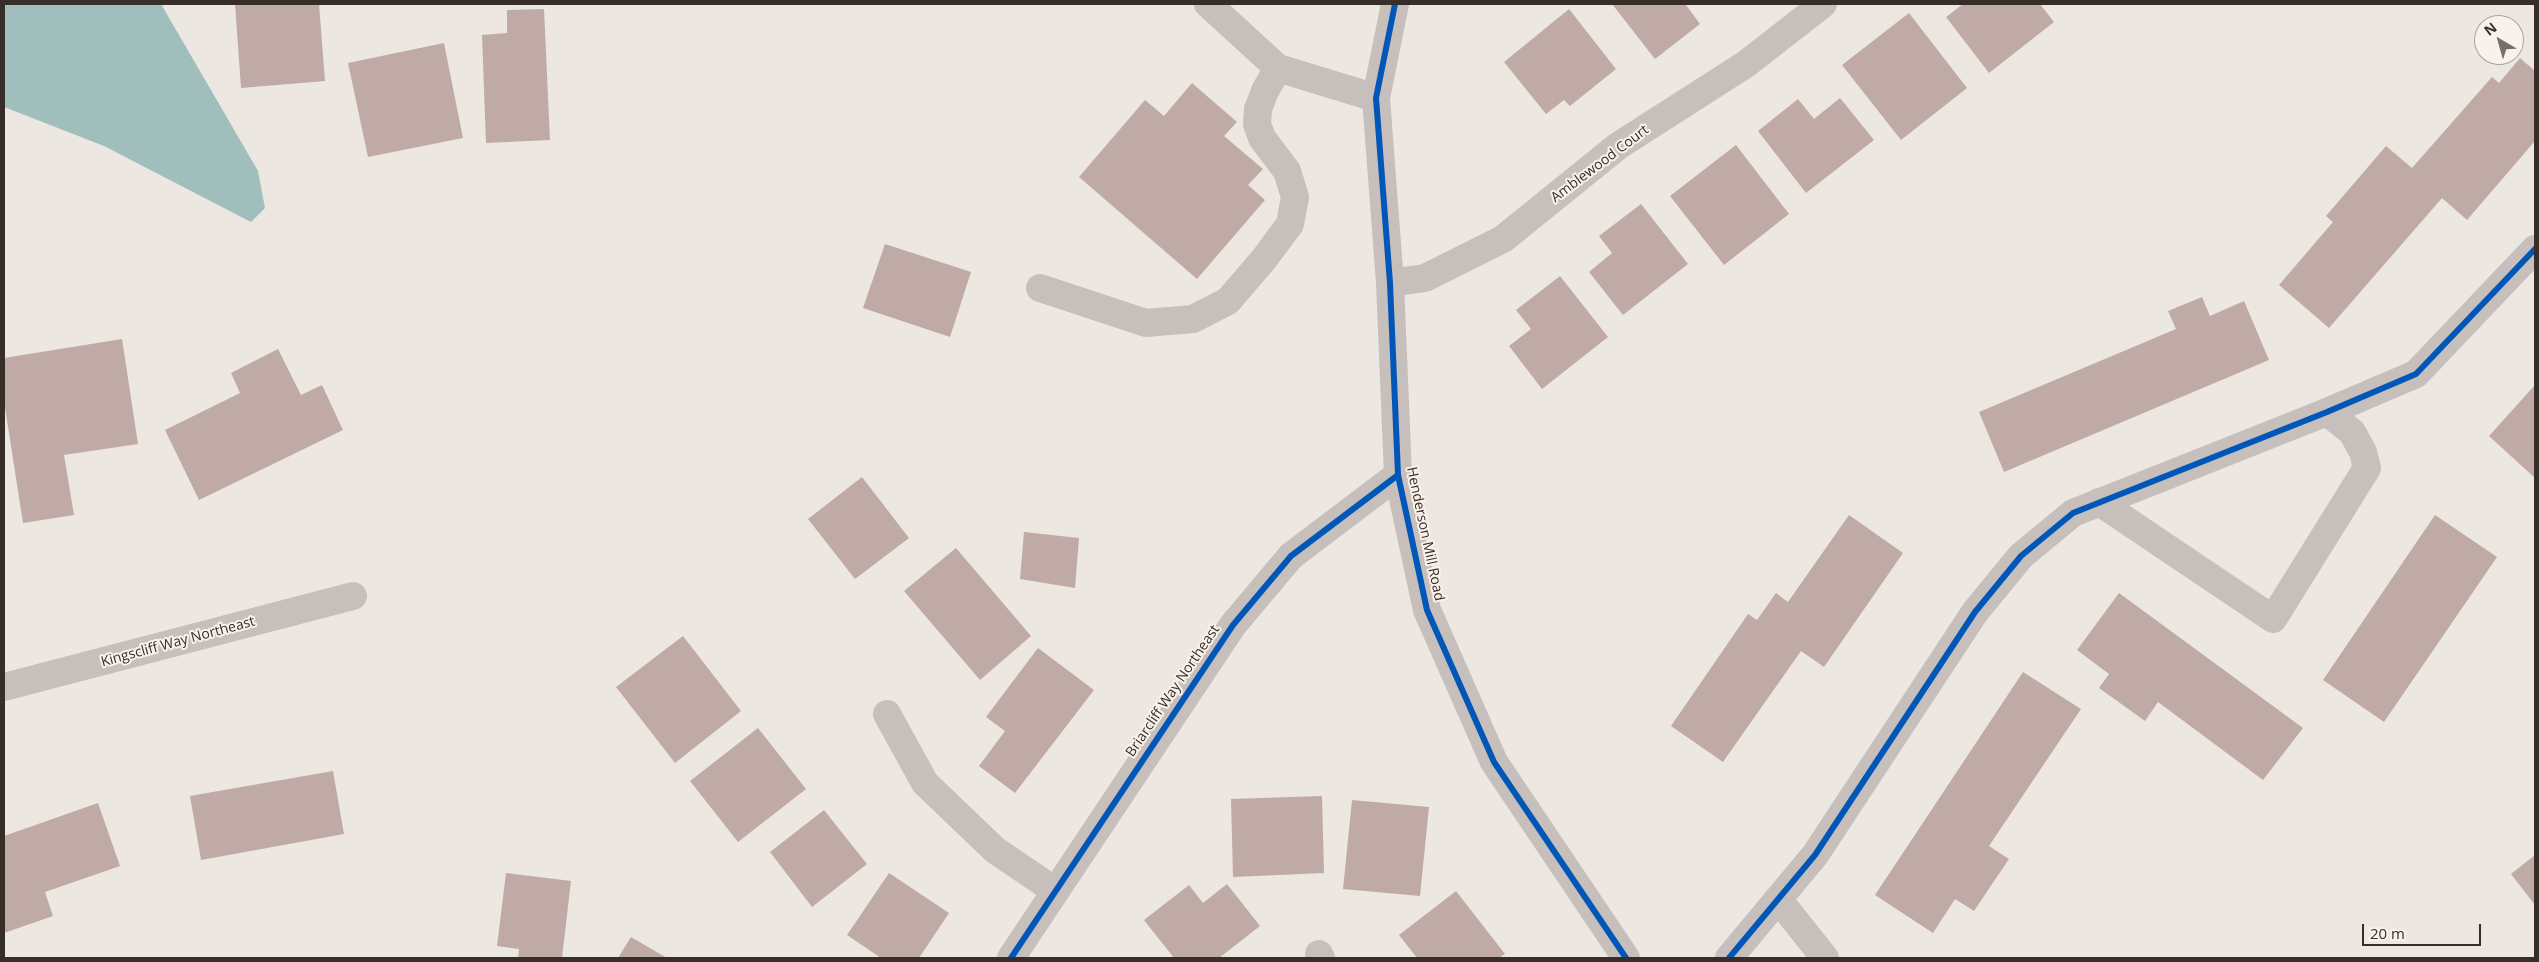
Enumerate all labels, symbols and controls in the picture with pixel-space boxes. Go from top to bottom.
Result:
north arrow [2474,15,2524,65]
text: N [2480,18,2500,40]
street label: Amblewood Court [1548,122,1652,206]
street label: Henderson Mill Road [1403,466,1447,602]
street label: Kingscliff Way Northeast [99,613,257,671]
street label: Briarcliff Way Northeast [1123,622,1223,760]
scale bar [2364,914,2483,946]
text: 20 m [2370,923,2405,943]

